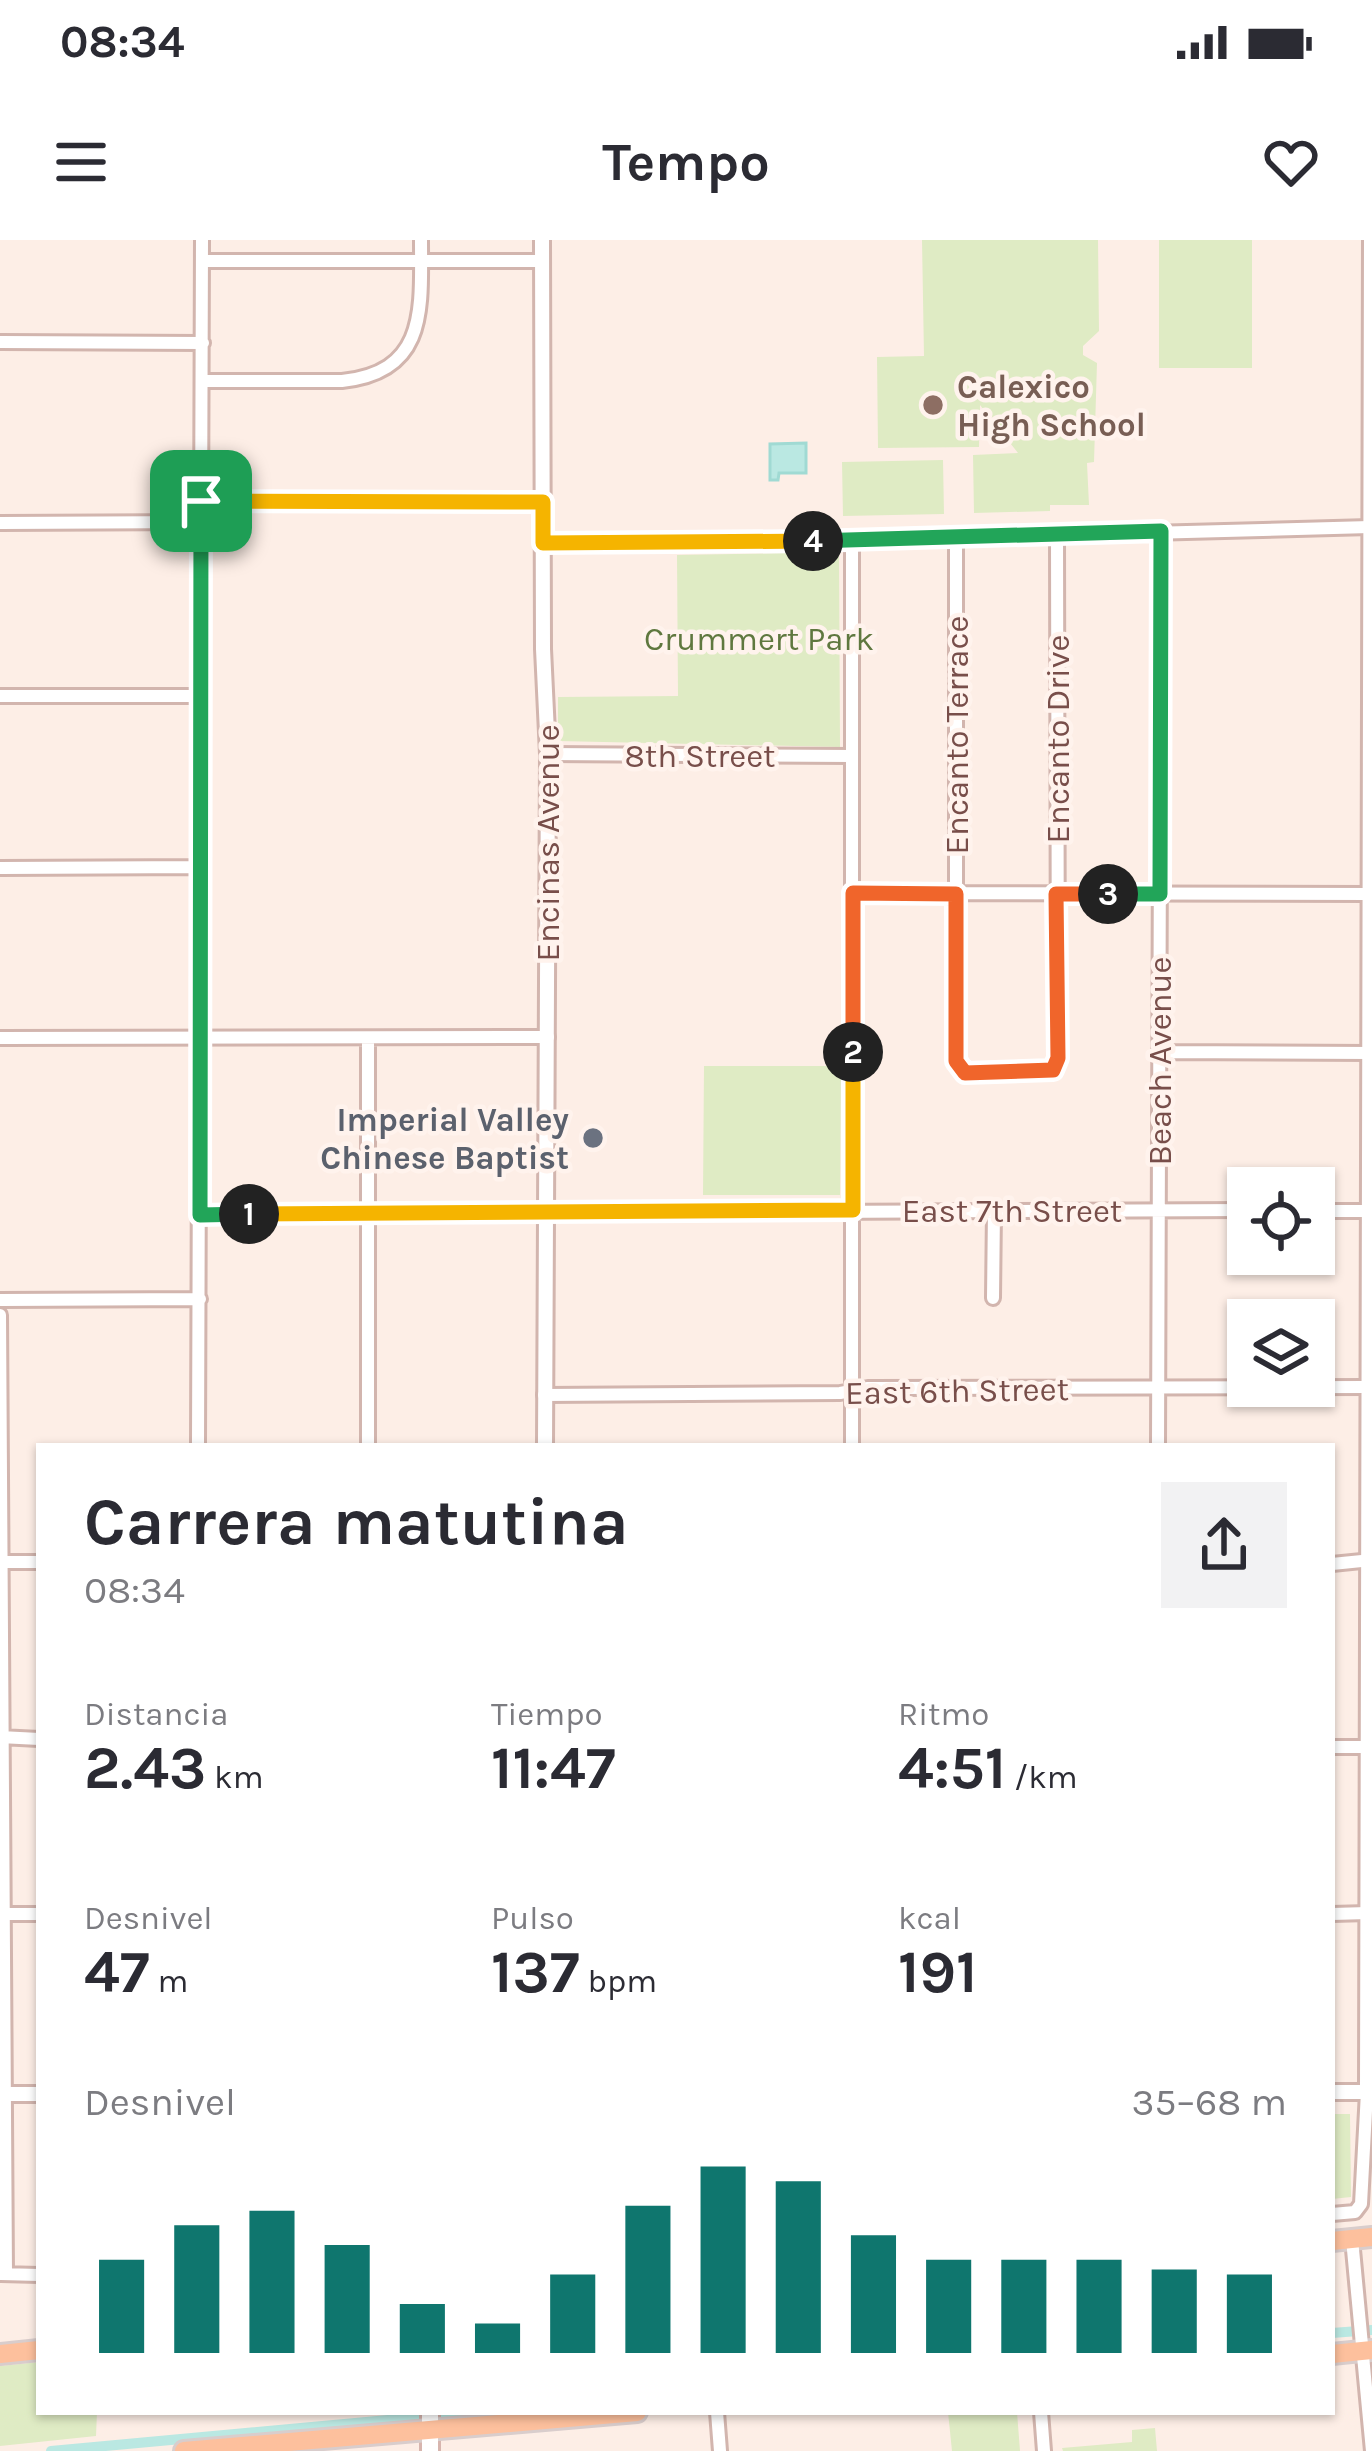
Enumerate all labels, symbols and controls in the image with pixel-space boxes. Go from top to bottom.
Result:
text: 08:34 [60,16,184,68]
icon: menu [48,129,114,195]
icon: heart [1258,129,1324,195]
text: Tempo [602,130,770,194]
place label: Calexico High School [957,368,1146,444]
marker: Calexico High School [920,392,946,418]
pin [150,450,252,552]
icon: arrive [168,468,234,534]
pin: 4 [783,511,843,571]
text: 4 [803,522,823,560]
street label: Encanto Terrace [938,616,976,854]
park label: Crummert Park [644,620,874,658]
street label: Encanto Drive [1039,635,1077,843]
street label: Encinas Avenue [529,724,567,962]
street label: 8th Street [624,737,776,775]
pin: 3 [1078,864,1138,924]
text: 3 [1098,875,1118,913]
street label: Beach Avenue [1141,956,1179,1166]
pin: 2 [823,1022,883,1082]
text: 2 [843,1033,863,1071]
place label: Imperial Valley Chinese Baptist [320,1101,569,1177]
marker: Imperial Valley Chinese Baptist [580,1125,606,1151]
map controls [1227,1167,1335,1407]
button: locate [1227,1167,1335,1275]
pin: 1 [219,1184,279,1244]
street label: East 7th Street [902,1192,1122,1230]
text: 1 [243,1195,255,1233]
button: layers [1227,1299,1335,1407]
street label: East 6th Street [845,1370,1069,1412]
button: share [1161,1482,1287,1608]
text: Carrera matutina [84,1483,629,1561]
text: 08:34 [84,1567,185,1613]
text: Distancia [84,1695,228,1733]
text: Tiempo [491,1695,603,1733]
text: Ritmo [898,1695,989,1733]
text: 2.43 [84,1733,206,1803]
text: 11:47 [491,1733,616,1803]
text: 4:51 [898,1733,1006,1803]
text: km [206,1758,264,1796]
text: /km [1006,1758,1078,1796]
text: Desnivel [84,1899,213,1937]
text: Pulso [491,1899,574,1937]
text: kcal [898,1899,961,1937]
text: 47 [84,1937,150,2007]
text: 137 [491,1937,580,2007]
text: 191 [898,1937,977,2007]
text: m [150,1962,188,2000]
text: bpm [580,1962,657,2000]
text: Desnivel [84,2079,236,2125]
text: 35–68 m [1131,2079,1287,2125]

